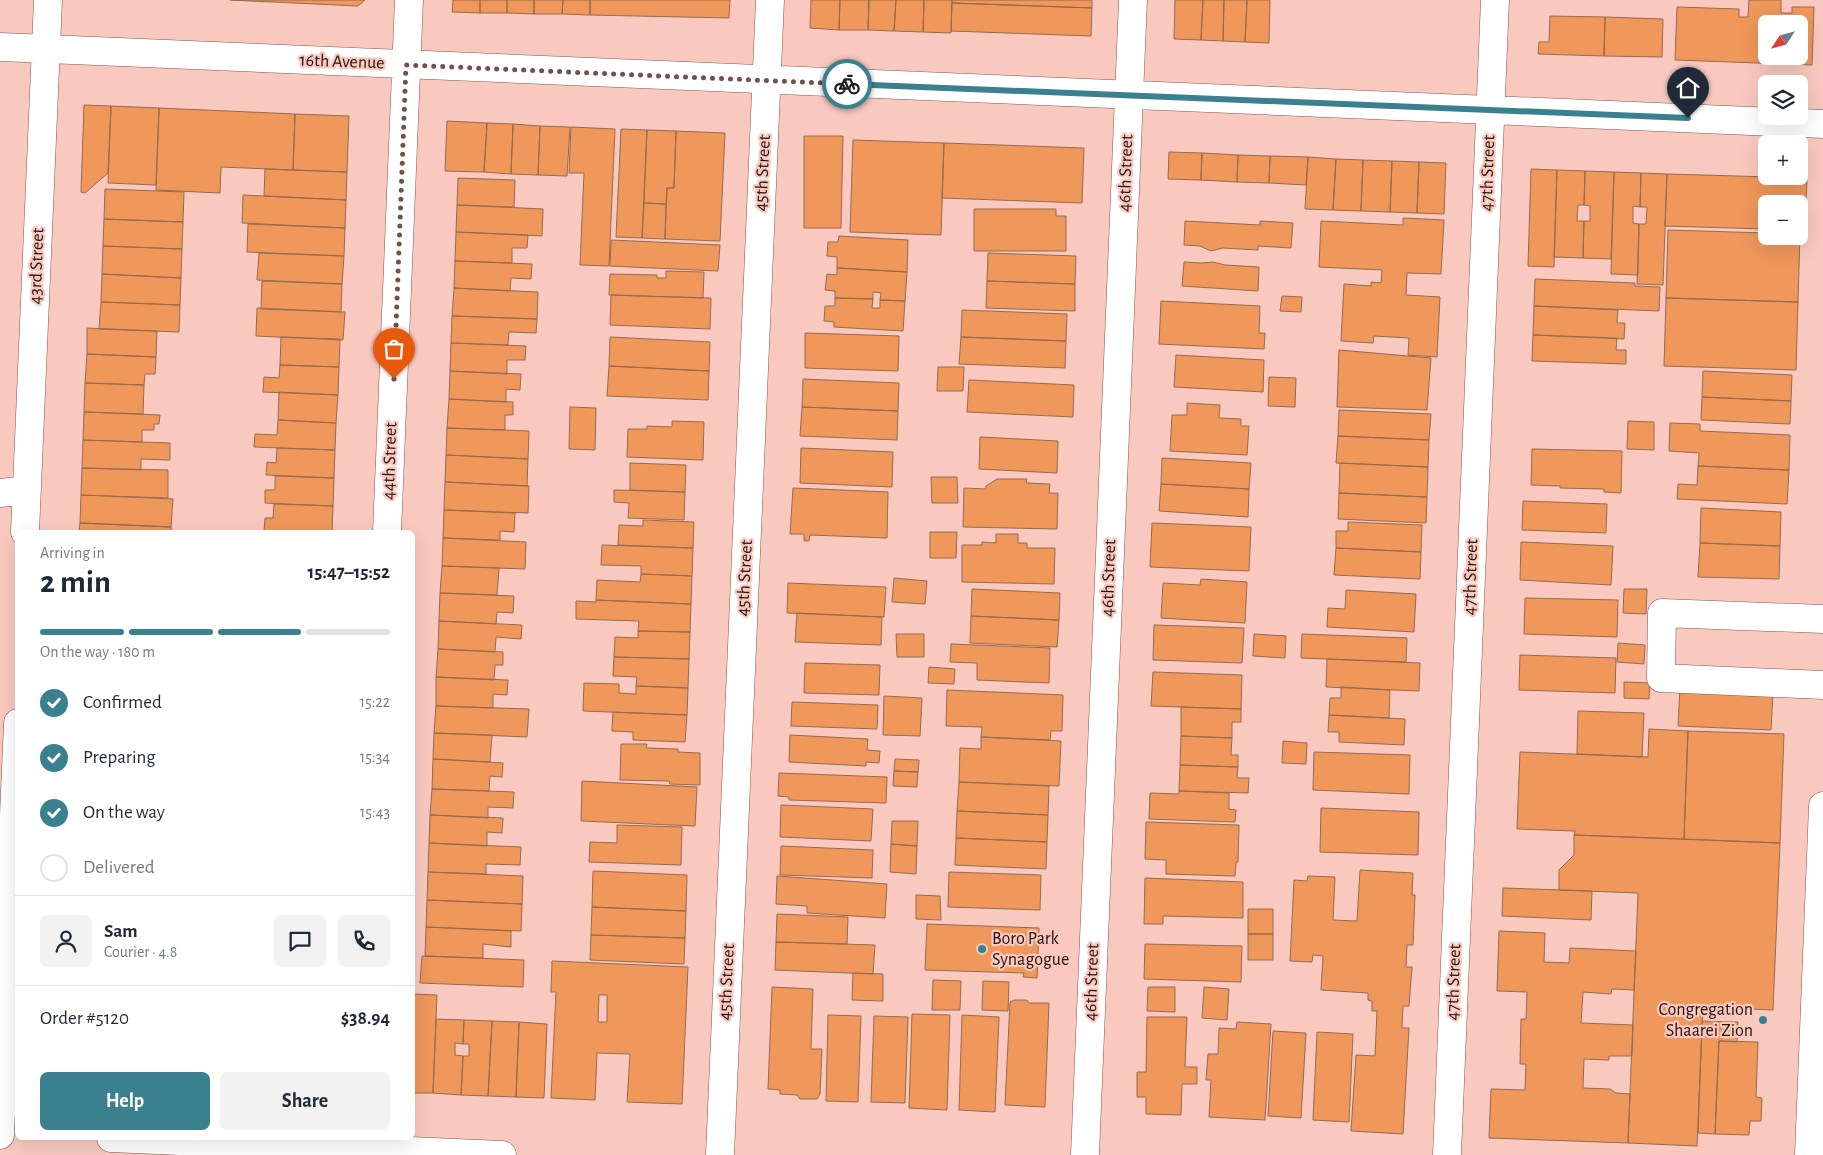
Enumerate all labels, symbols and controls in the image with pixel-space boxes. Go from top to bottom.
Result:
north arrow [1758,15,1808,65]
map controls [1758,15,1808,245]
street label: 16th Avenue [299,52,385,72]
courier [822,59,872,109]
pin [1667,67,1709,118]
icon: bike [833,70,861,98]
icon: home [1674,74,1702,102]
button: layers [1758,75,1808,125]
street label: 45th Street [752,134,774,212]
street label: 46th Street [1116,134,1136,212]
street label: 47th Street [1478,134,1498,212]
button: + [1758,135,1808,185]
button: − [1758,195,1808,245]
street label: 43rd Street [27,227,47,305]
pin [373,328,415,379]
icon: bag [380,335,408,363]
street label: 44th Street [380,422,400,500]
street label: 47th Street [1461,538,1481,616]
street label: 45th Street [734,539,756,617]
street label: 46th Street [1099,539,1119,617]
text: Arriving in [40,545,105,561]
text: 15:47–15:52 [308,563,390,582]
text: 2 min [40,566,111,598]
text: On the way · 180 m [40,644,155,660]
icon: check [40,689,68,717]
text: Confirmed [83,693,162,712]
text: 15:22 [360,694,390,710]
icon: check [40,744,68,772]
text: Preparing [83,748,156,767]
text: 15:34 [360,749,390,765]
icon: check [40,799,68,827]
text: On the way [83,803,165,822]
text: 15:43 [360,804,390,820]
text: Delivered [83,858,155,877]
button: person [40,915,92,967]
button: chat [274,915,326,967]
button: phone [338,915,390,967]
text: Sam [104,922,138,941]
place label: Boro Park Synagogue [992,930,1069,969]
street label: 45th Street [716,943,738,1021]
marker: Boro Park Synagogue [976,943,988,955]
street label: 46th Street [1082,943,1102,1021]
street label: 47th Street [1444,943,1464,1021]
text: Courier · 4.8 [104,944,177,960]
place label: Congregation Shaarei Zion [1658,1001,1753,1040]
text: Order #5120 [40,1009,129,1028]
text: $38.94 [341,1009,390,1028]
marker: Congregation Shaarei Zion [1757,1014,1769,1026]
button: Help [40,1072,210,1130]
button: Share [220,1072,390,1130]

